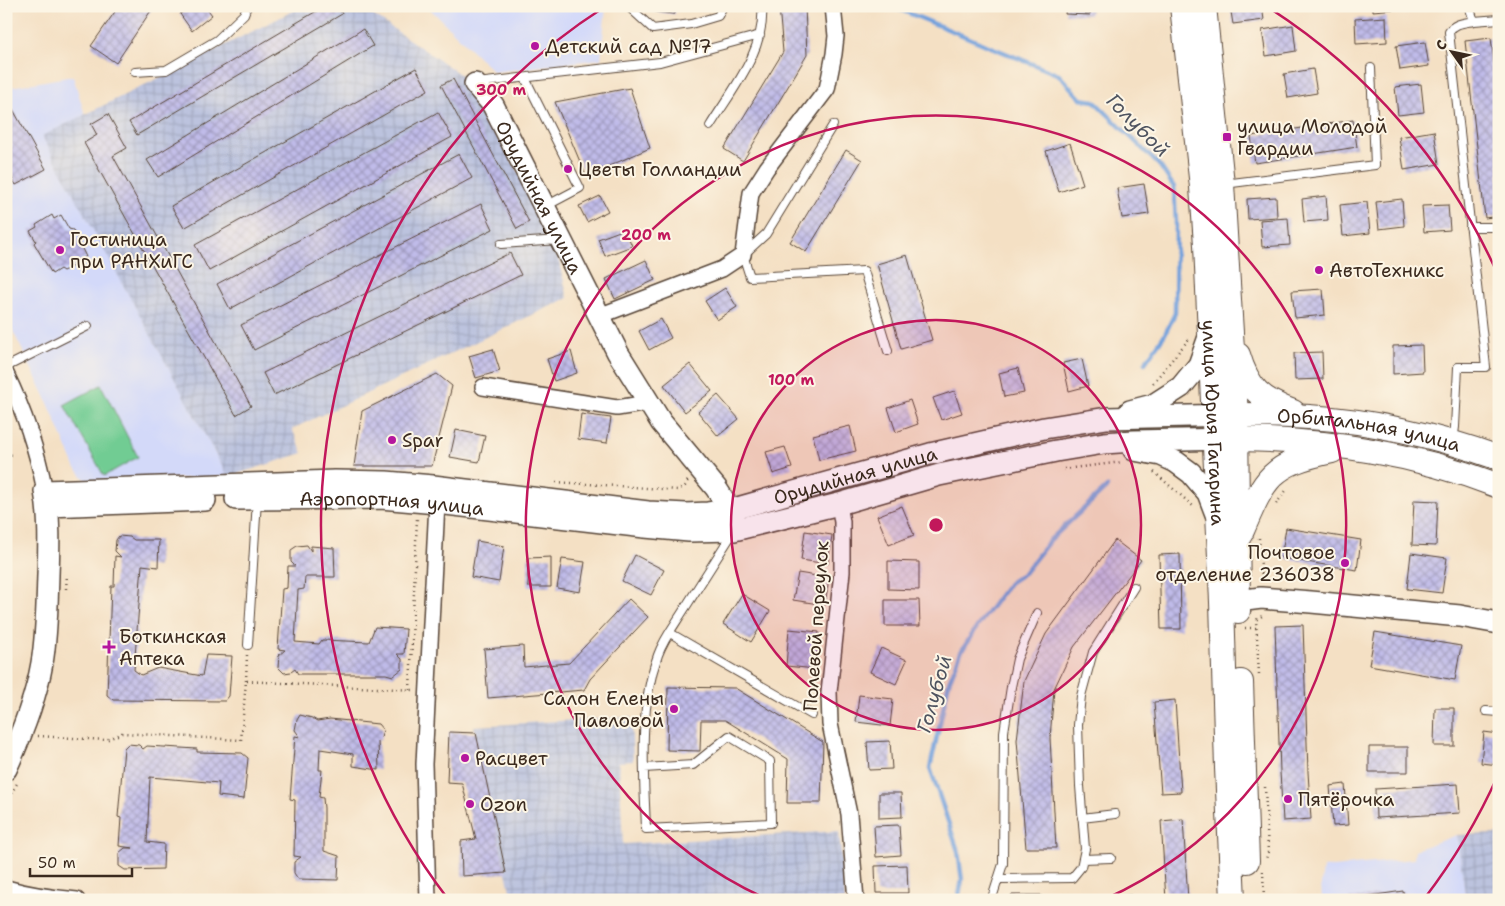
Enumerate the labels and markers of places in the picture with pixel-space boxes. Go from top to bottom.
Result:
place label: Детский сад №17 [545,34,712,59]
marker: Детский сад №17 [529,40,541,52]
place label: улица Молодой Гвардии [1237,114,1387,161]
marker: улица Молодой Гвардии [1221,131,1233,143]
place label: Цветы Голландии [578,157,742,182]
marker: Цветы Голландии [562,163,574,175]
place label: Гостиница при РАНХиГС [70,227,193,274]
marker: Гостиница при РАНХиГС [54,244,66,256]
place label: АвтоТехникс [1329,258,1444,283]
marker: АвтоТехникс [1313,264,1325,276]
place label: Spar [402,428,443,453]
marker: Spar [386,434,398,446]
centre of rings [927,516,945,534]
place label: Почтовое отделение 236038 [1155,540,1335,587]
marker: Почтовое отделение 236038 [1339,557,1351,569]
place label: Боткинская Аптека [119,624,227,671]
marker: Боткинская Аптека [103,641,115,653]
place label: Салон Елены Павловой [543,686,664,733]
marker: Салон Елены Павловой [668,703,680,715]
place label: Расцвет [475,746,548,771]
marker: Расцвет [459,752,471,764]
place label: Пятёрочка [1298,787,1394,812]
place label: Ozon [480,792,527,817]
marker: Пятёрочка [1282,793,1294,805]
marker: Ozon [464,798,476,810]

